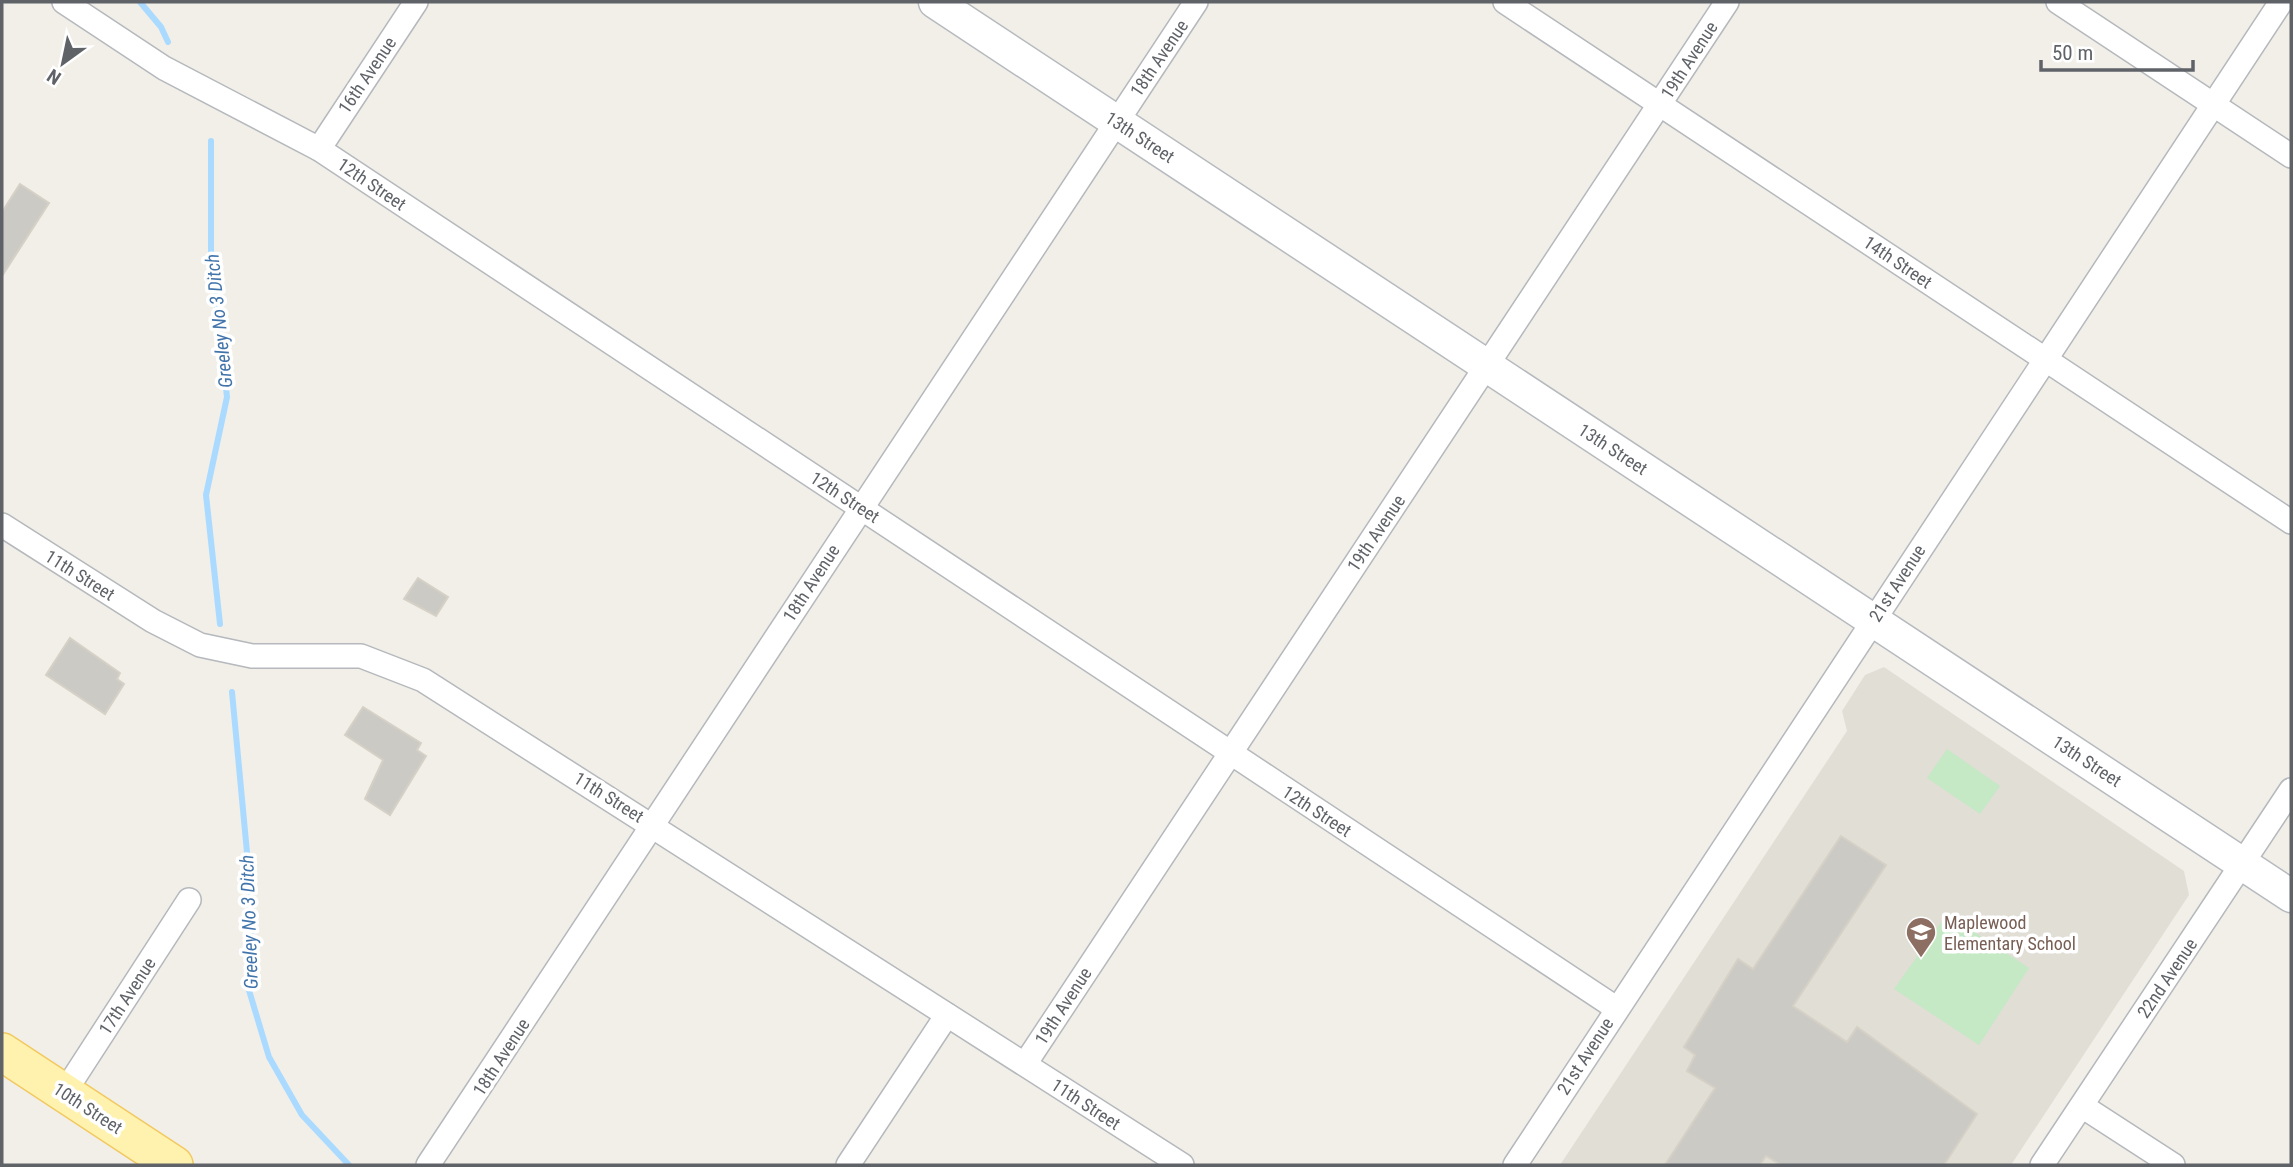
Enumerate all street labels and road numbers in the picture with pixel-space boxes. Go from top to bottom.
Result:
street label: 18th Avenue [1126,16,1192,100]
street label: 19th Avenue [1656,17,1722,103]
street label: 16th Avenue [334,33,400,117]
street label: 13th Street [1102,107,1178,167]
street label: 12th Street [334,153,410,215]
street label: 14th Street [1860,231,1936,293]
street label: 13th Street [1575,419,1651,479]
street label: 12th Street [807,467,883,527]
street label: 19th Avenue [1343,491,1409,575]
street label: 18th Avenue [778,540,844,626]
street label: 21st Avenue [1864,541,1930,625]
street label: 11th Street [41,545,119,605]
street label: 13th Street [2049,731,2125,791]
street label: 11th Street [570,767,648,827]
street label: 12th Street [1279,781,1355,841]
street label: 22nd Avenue [2133,934,2201,1022]
street label: 17th Avenue [94,953,160,1039]
street label: 19th Avenue [1030,963,1096,1049]
street label: 18th Avenue [468,1014,534,1100]
street label: 21st Avenue [1552,1014,1618,1098]
street label: 11th Street [1048,1074,1124,1134]
street label: 10th Street [50,1078,126,1138]

